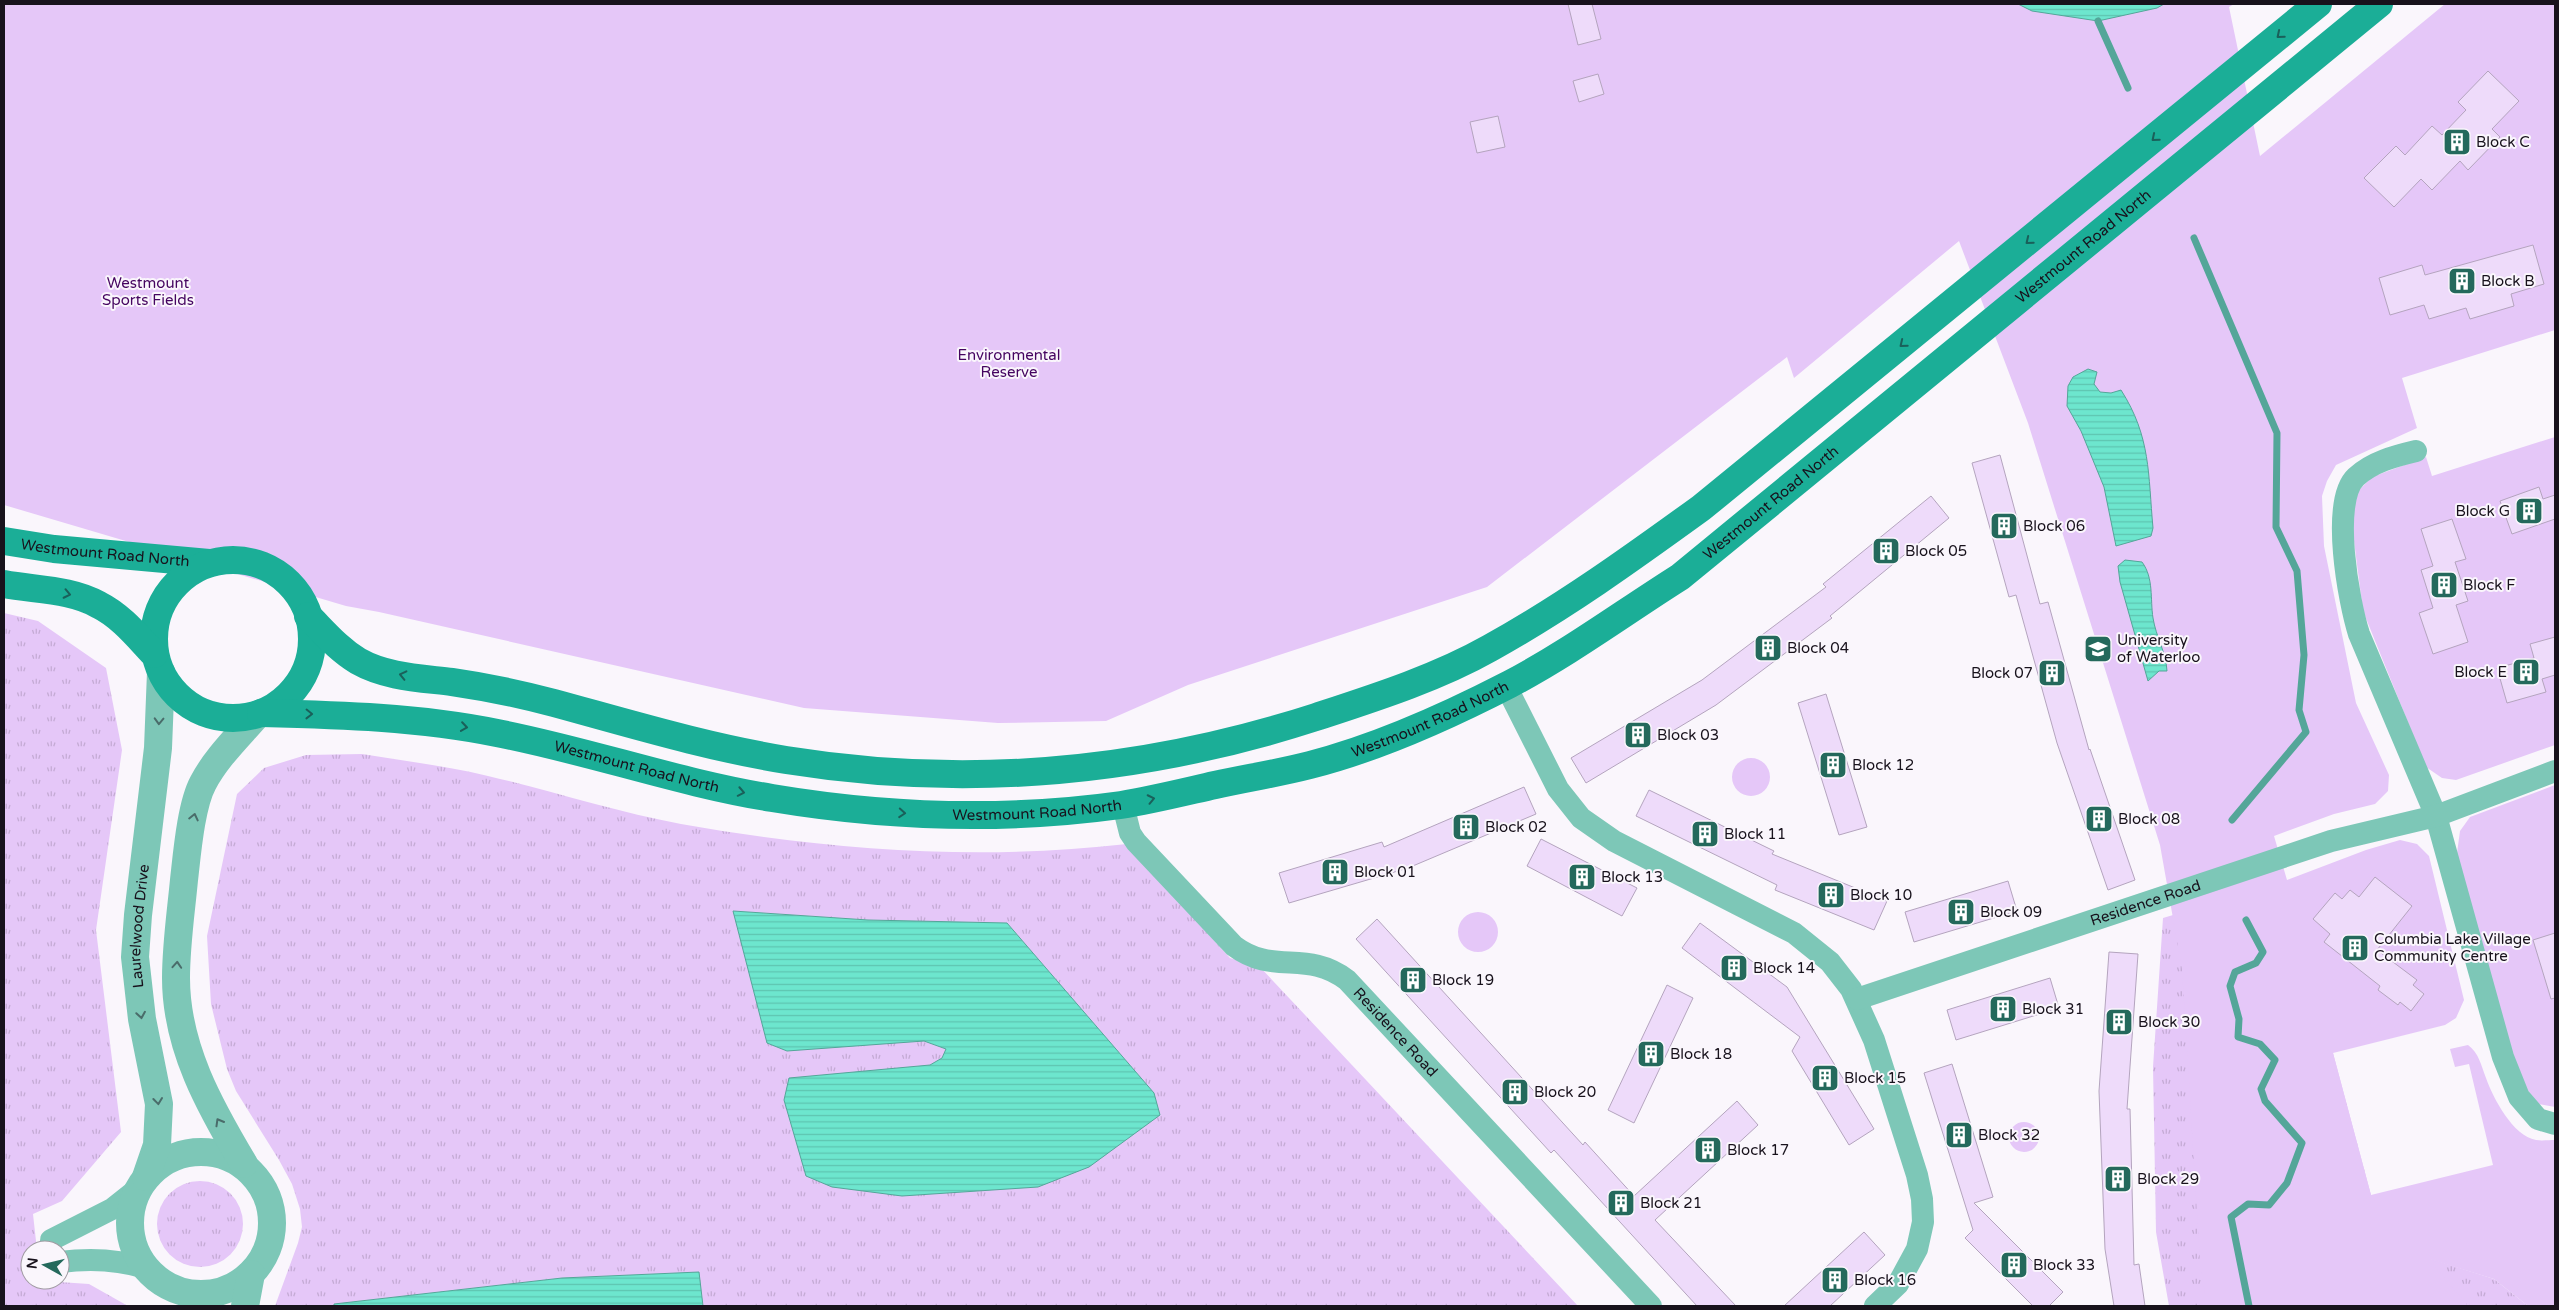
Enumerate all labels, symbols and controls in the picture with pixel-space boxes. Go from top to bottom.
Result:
one-way arrow [2277,29,2286,37]
building icon: Block C [2442,127,2472,157]
one-way arrow [2151,133,2160,142]
place label: Block C [2476,133,2530,151]
street label: Westmount Road North [2012,186,2155,307]
one-way arrow [2026,236,2035,244]
building icon: Block B [2447,266,2477,296]
place label: Block B [2481,272,2535,290]
park label: Westmount Sports Fields [102,274,194,309]
one-way arrow [1900,338,1909,346]
park label: Environmental Reserve [957,346,1061,381]
street label: Westmount Road North [1699,442,1842,563]
building icon: Block G [2514,496,2544,526]
place label: Block G [2455,502,2510,520]
building icon: Block 06 [1989,511,2019,541]
place label: Block 06 [2023,517,2085,535]
street label: Westmount Road North [19,535,190,570]
building icon: Block 05 [1871,536,1901,566]
place label: Block 05 [1905,542,1967,560]
building icon: Block F [2429,570,2459,600]
place label: Block F [2463,576,2515,594]
one-way arrow [63,588,72,599]
place label: University of Waterloo [2117,631,2200,666]
building icon: Block 04 [1753,633,1783,663]
school or university icon: University of Waterloo [2083,634,2113,664]
place label: Block 04 [1787,639,1849,657]
building icon: Block E [2511,657,2541,687]
building icon: Block 07 [2037,658,2067,688]
place label: Block E [2454,663,2507,681]
place label: Block 07 [1971,664,2033,682]
one-way arrow [399,670,408,681]
street label: Westmount Road North [1349,677,1512,761]
one-way arrow [306,709,314,720]
one-way arrow [154,718,164,725]
building icon: Block 03 [1623,720,1653,750]
one-way arrow [460,722,468,732]
place label: Block 03 [1657,726,1719,744]
street label: Westmount Road North [552,737,721,797]
building icon: Block 12 [1818,750,1848,780]
place label: Block 12 [1852,756,1914,774]
one-way arrow [737,787,746,797]
one-way arrow [1147,794,1156,805]
street label: Westmount Road North [952,796,1123,824]
building icon: Block 08 [2084,804,2114,834]
one-way arrow [898,807,906,818]
place label: Block 08 [2118,810,2180,828]
building icon: Block 02 [1451,812,1481,842]
one-way arrow [188,813,199,822]
place label: Block 02 [1485,818,1547,836]
building icon: Block 11 [1690,819,1720,849]
place label: Block 11 [1724,825,1786,843]
building icon: Block 01 [1320,857,1350,887]
building icon: Block 13 [1567,862,1597,892]
street label: Laurelwood Drive [126,863,153,989]
place label: Block 01 [1354,863,1416,881]
place label: Block 13 [1601,868,1663,886]
street label: Residence Road [2088,876,2203,930]
building icon: Block 10 [1816,880,1846,910]
place label: Block 10 [1850,886,1912,904]
building icon: Block 09 [1946,897,1976,927]
place label: Block 09 [1980,903,2042,921]
place label: Columbia Lake Village Community Centre [2374,930,2531,965]
building icon: Columbia Lake Village Community Centre [2340,933,2370,963]
building icon: Block 14 [1719,953,1749,983]
place label: Block 14 [1753,959,1815,977]
one-way arrow [171,960,182,968]
building icon: Block 19 [1398,965,1428,995]
place label: Block 19 [1432,971,1494,989]
street label: Residence Road [1350,984,1442,1080]
building icon: Block 31 [1988,994,2018,1024]
place label: Block 31 [2022,1000,2084,1018]
building icon: Block 30 [2104,1007,2134,1037]
one-way arrow [135,1011,146,1019]
place label: Block 30 [2138,1013,2200,1031]
building icon: Block 18 [1636,1039,1666,1069]
place label: Block 18 [1670,1045,1732,1063]
building icon: Block 15 [1810,1063,1840,1093]
place label: Block 15 [1844,1069,1906,1087]
building icon: Block 20 [1500,1077,1530,1107]
place label: Block 20 [1534,1083,1596,1101]
one-way arrow [153,1097,163,1105]
one-way arrow [216,1119,226,1128]
building icon: Block 32 [1944,1120,1974,1150]
place label: Block 32 [1978,1126,2040,1144]
building icon: Block 17 [1693,1135,1723,1165]
place label: Block 17 [1727,1141,1789,1159]
building icon: Block 29 [2103,1164,2133,1194]
place label: Block 29 [2137,1170,2199,1188]
building icon: Block 21 [1606,1188,1636,1218]
place label: Block 21 [1640,1194,1702,1212]
north arrow [20,1240,70,1290]
building icon: Block 33 [1999,1250,2029,1280]
place label: Block 33 [2033,1256,2095,1274]
text: N [23,1257,42,1270]
building icon: Block 16 [1820,1265,1850,1295]
place label: Block 16 [1854,1271,1916,1289]

